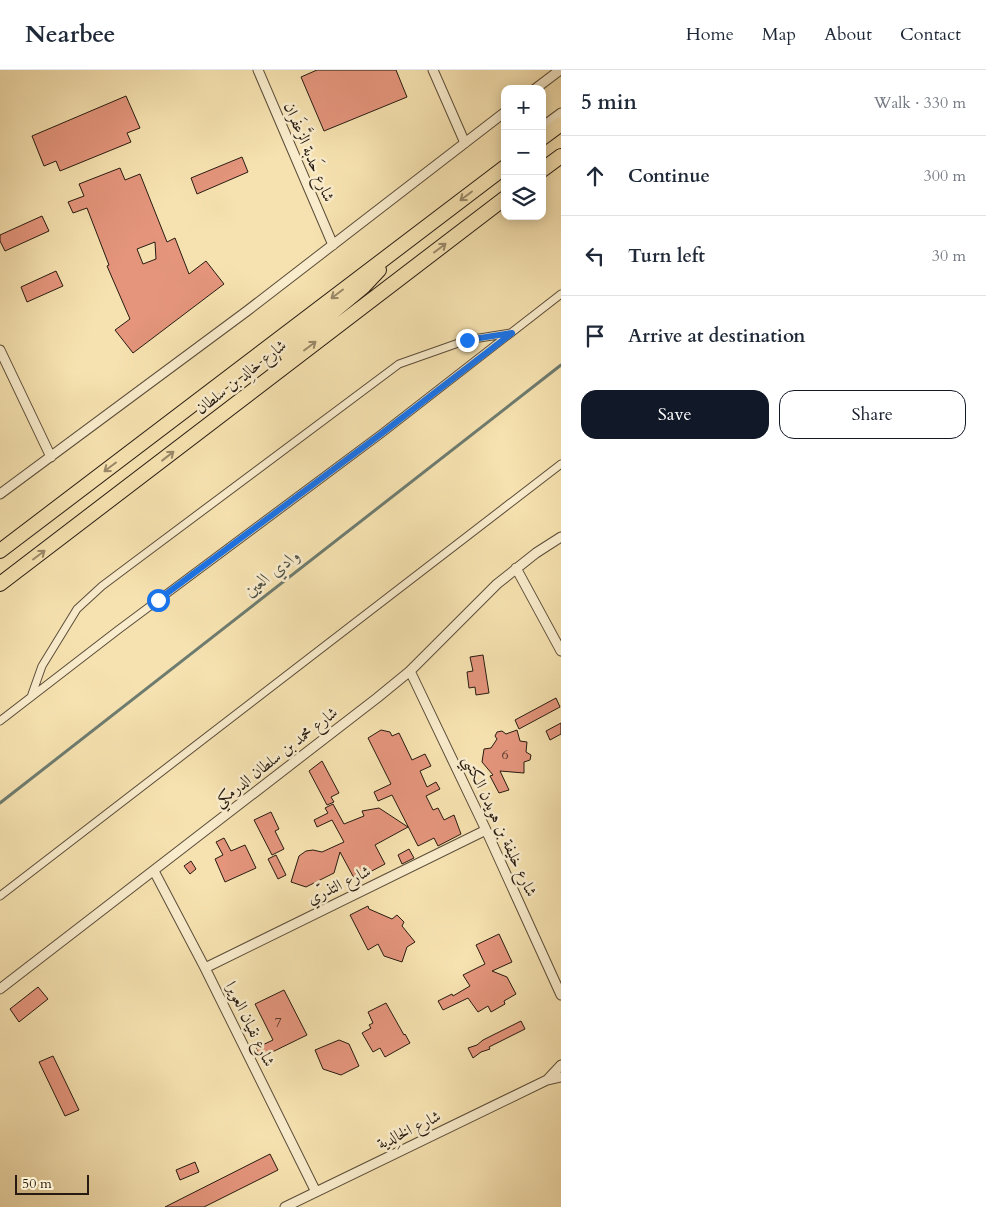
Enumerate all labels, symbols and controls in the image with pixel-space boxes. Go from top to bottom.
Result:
text: Nearbee [25,18,115,51]
text: Home [686,22,734,47]
text: Map [762,22,796,47]
text: About [824,22,872,47]
text: Contact [900,22,961,47]
map controls [501,85,546,220]
button: + [501,85,546,130]
text: 5 min [581,88,637,117]
text: Walk · 330 m [874,92,966,114]
street label: شارع حَدبة الزَّعفَران [276,98,342,206]
button: − [501,130,546,175]
icon: ahead [581,162,609,190]
text: Continue [628,163,710,189]
text: 300 m [924,165,966,187]
button: layers [501,175,546,220]
one-way arrow [459,191,473,201]
one-way arrow [433,242,446,253]
icon: left [581,242,609,270]
text: Turn left [628,243,705,269]
text: 30 m [932,245,966,267]
one-way arrow [330,289,343,300]
icon: arrive [581,322,609,350]
text: Arrive at destination [628,323,805,349]
route end [456,329,479,352]
street label: شارع خالِد بن سلطان [191,334,292,421]
one-way arrow [303,341,317,351]
button: Save [581,390,769,439]
button: Share [779,390,966,439]
one-way arrow [161,451,174,462]
one-way arrow [103,462,117,472]
water label: وادي العين [239,543,307,605]
one-way arrow [32,550,46,560]
route start [147,589,170,612]
street label: شارع محمد بن سلطان الدرمكي [210,702,345,815]
house number: 6 [501,745,509,764]
street label: شارع خليفة بن هويدن الكتبي [454,752,542,902]
street label: شارع التذرّي [303,859,375,912]
street label: شارع نقيان العويرا [218,978,280,1071]
house number: 7 [274,1013,282,1032]
street label: شارع الخالِدية [373,1105,445,1157]
scale bar [15,1172,89,1195]
text: 50 m [22,1174,52,1193]

